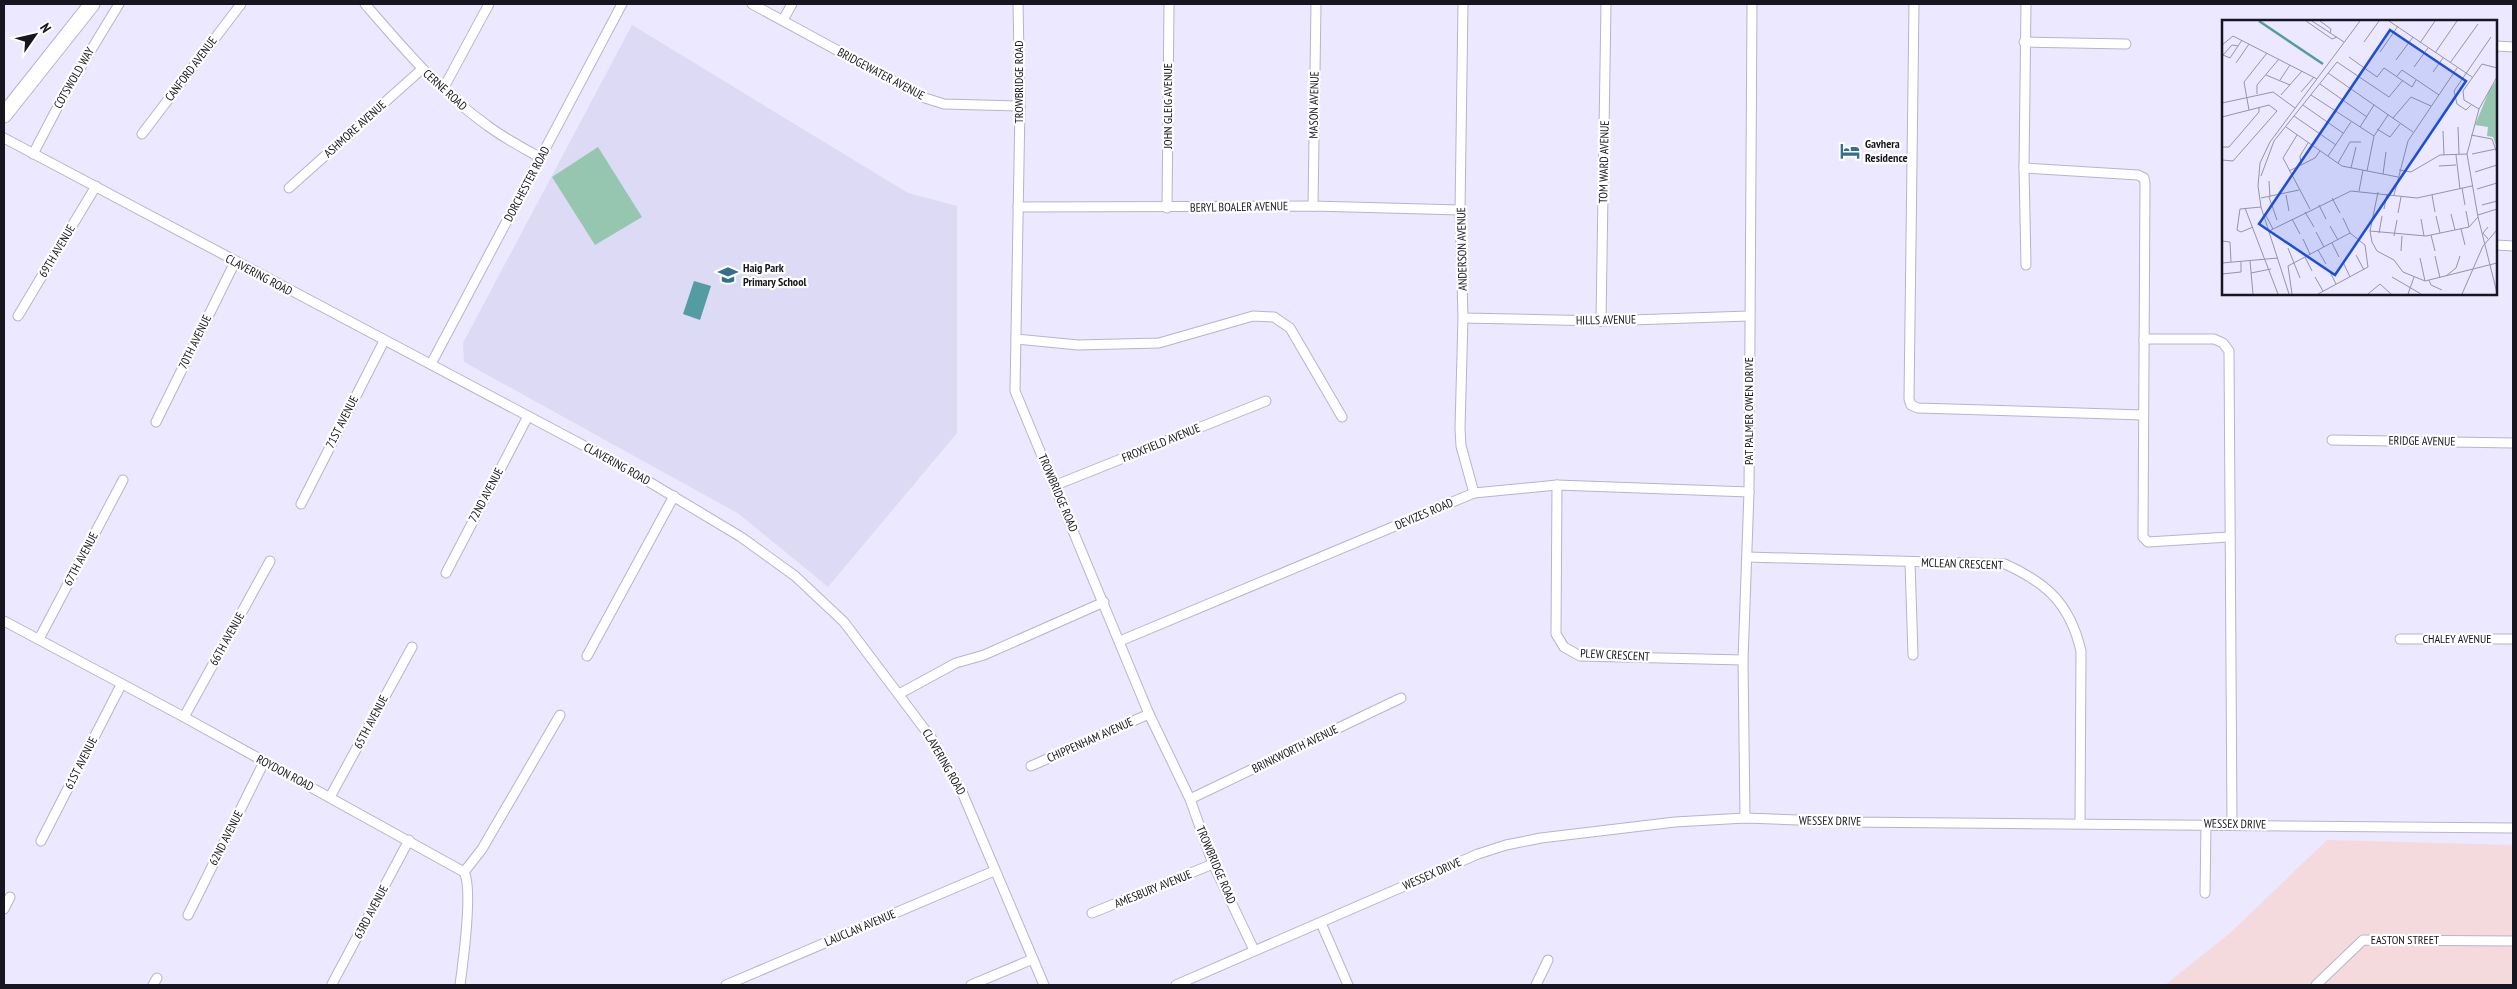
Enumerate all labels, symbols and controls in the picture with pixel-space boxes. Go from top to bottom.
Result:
north arrow [10,10,60,60]
text: N [36,20,55,36]
inset map [2222,20,2497,295]
street label: CANFORD AVENUE [161,33,220,104]
street label: TROWBRIDGE ROAD [1011,40,1026,124]
street label: COTSWOLD WAY [50,44,97,111]
street label: BRIDGEWATER AVENUE [835,44,927,103]
street label: JOHN GLEIG AVENUE [1160,63,1175,150]
street label: CERNE ROAD [420,66,471,113]
street label: MASON AVENUE [1305,71,1322,139]
street label: ASHMORE AVENUE [321,97,389,160]
street label: TOM WARD AVENUE [1595,120,1612,204]
place label: Gavhera Residence [1865,136,1908,165]
hotel icon: Gavhera Residence [1839,140,1861,162]
street label: DORCHESTER ROAD [500,144,553,224]
street label: BERYL BOALER AVENUE [1190,198,1288,215]
street label: ANDERSON AVENUE [1453,207,1470,291]
street label: 69TH AVENUE [35,222,78,280]
street label: CLAVERING ROAD [223,251,295,298]
place label: Haig Park Primary School [743,260,807,289]
school or university icon: Haig Park Primary School [717,264,739,286]
street label: HILLS AVENUE [1576,311,1636,328]
street label: 70TH AVENUE [175,312,214,371]
street label: PAT PALMER OWEN DRIVE [1741,357,1756,465]
street label: 71ST AVENUE [322,393,361,451]
street label: FROXFIELD AVENUE [1120,420,1202,465]
street label: ERIDGE AVENUE [2388,432,2456,449]
street label: CLAVERING ROAD [581,439,653,488]
street label: TROWBRIDGE ROAD [1035,452,1082,534]
street label: 72ND AVENUE [465,465,506,525]
street label: DEVIZES ROAD [1393,495,1455,532]
street label: 67TH AVENUE [60,529,101,588]
street label: MCLEAN CRESCENT [1921,555,2004,572]
street label: 66TH AVENUE [206,609,247,668]
street label: CHALEY AVENUE [2423,631,2491,646]
street label: PLEW CRESCENT [1580,645,1651,664]
street label: 65TH AVENUE [350,692,391,751]
street label: CHIPPENHAM AVENUE [1044,714,1135,765]
street label: BRINKWORTH AVENUE [1249,721,1340,776]
street label: CLAVERING ROAD [920,726,969,797]
street label: 61ST AVENUE [61,734,100,792]
street label: ROYDON ROAD [254,751,316,794]
street label: 62ND AVENUE [205,808,246,868]
street label: WESSEX DRIVE [1799,812,1861,829]
street label: WESSEX DRIVE [2204,815,2266,832]
street label: TROWBRIDGE ROAD [1193,824,1240,906]
street label: WESSEX DRIVE [1400,854,1463,893]
street label: AMESBURY AVENUE [1112,866,1194,911]
street label: 63RD AVENUE [350,882,391,941]
street label: LAUCLAN AVENUE [822,906,898,949]
street label: EASTON STREET [2371,932,2440,947]

